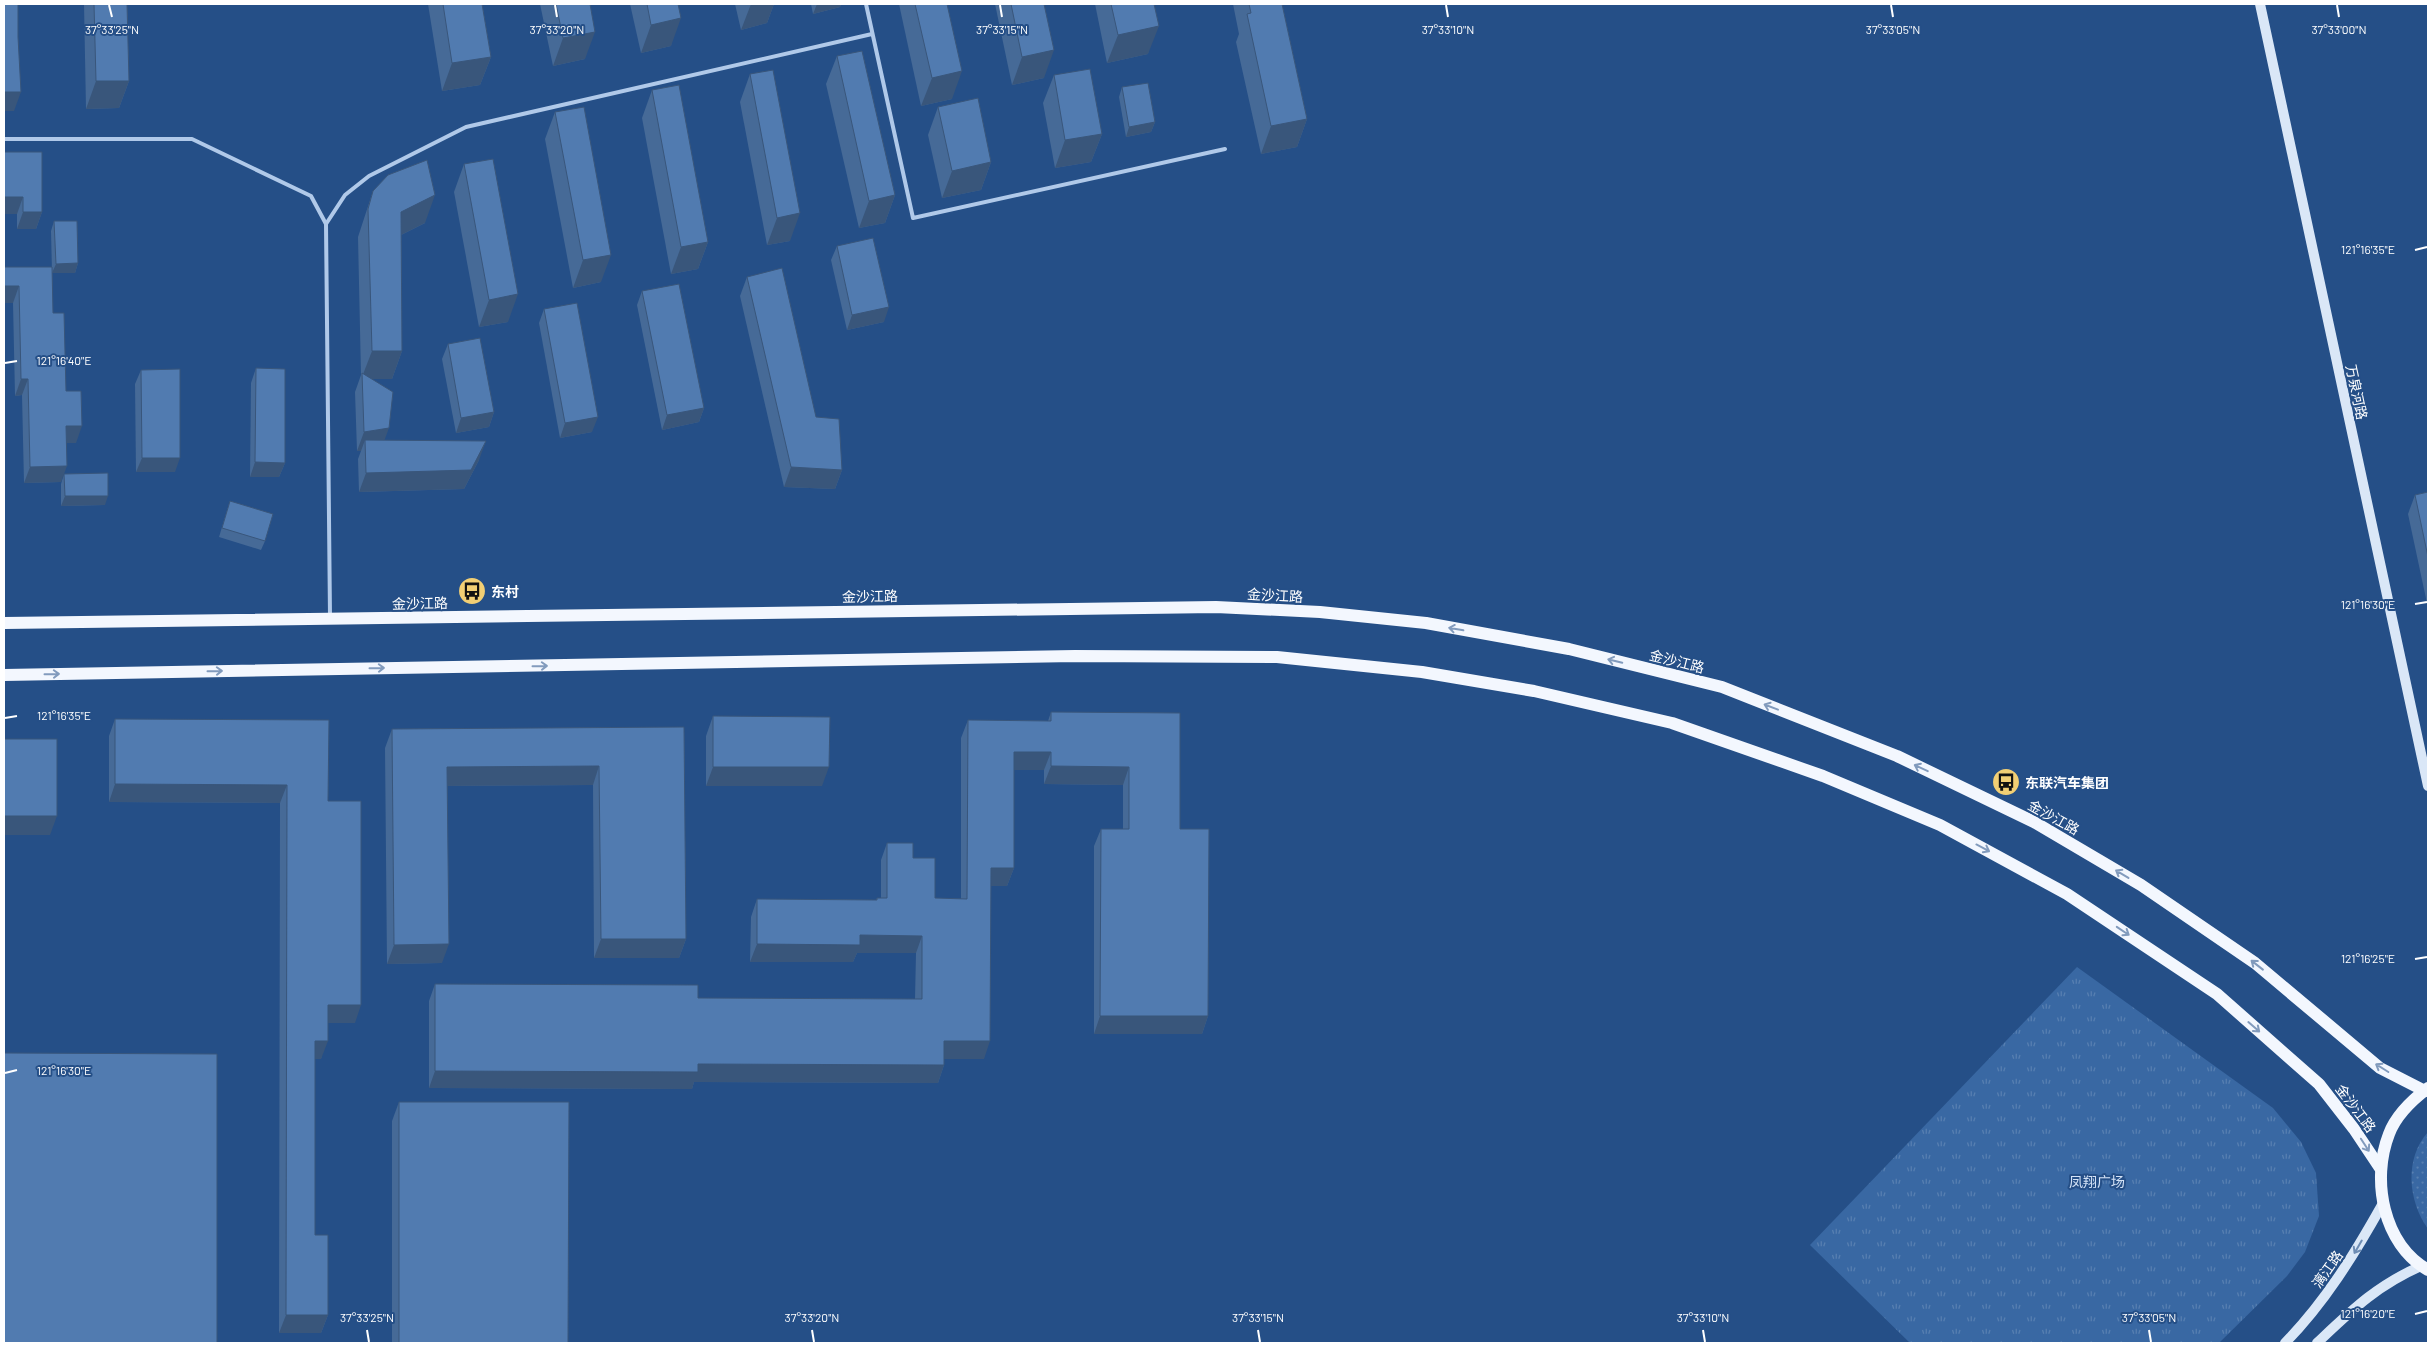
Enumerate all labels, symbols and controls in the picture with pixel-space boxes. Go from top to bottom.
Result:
text: 37°33'25"N [85,22,139,36]
text: 37°33'20"N [530,22,584,36]
text: 37°33'15"N [976,22,1028,36]
text: 37°33'10"N [1422,22,1474,36]
text: 37°33'05"N [1866,22,1920,36]
text: 37°33'00"N [2311,22,2367,36]
text: 121°16'35"E [2341,242,2395,256]
text: 121°16'40"E [37,353,91,367]
street label: 万泉河路 [2343,363,2371,421]
bus stop icon: 东村 [457,576,487,606]
place label: 东村 [491,583,519,600]
street label: 金沙江路 [1247,585,1303,605]
street label: 金沙江路 [842,587,898,605]
street label: 金沙江路 [392,594,448,612]
text: 121°16'30"E [2341,597,2395,611]
one-way arrow [1448,623,1464,633]
street label: 金沙江路 [1648,646,1706,676]
one-way arrow [1608,656,1624,665]
one-way arrow [532,661,548,670]
one-way arrow [369,664,385,673]
one-way arrow [206,666,223,676]
one-way arrow [44,669,60,679]
one-way arrow [1764,701,1779,711]
text: 121°16'35"E [37,708,91,722]
one-way arrow [1914,762,1929,772]
bus stop icon: 东联汽车集团 [1991,767,2021,797]
place label: 东联汽车集团 [2025,774,2109,791]
street label: 金沙江路 [2025,796,2083,838]
one-way arrow [1976,844,1990,854]
one-way arrow [2116,868,2130,878]
one-way arrow [2116,926,2130,936]
text: 121°16'25"E [2341,951,2395,965]
one-way arrow [2250,960,2263,971]
one-way arrow [2247,1021,2260,1032]
text: 121°16'30"E [37,1063,91,1077]
one-way arrow [2375,1063,2389,1073]
street label: 金沙江路 [2332,1081,2380,1135]
one-way arrow [2360,1137,2370,1151]
park label: 凤翔广场 [2069,1173,2125,1190]
one-way arrow [2353,1240,2363,1254]
street label: 漓江路 [2308,1247,2346,1291]
text: 121°16'20"E [2341,1306,2395,1320]
text: 37°33'25"N [340,1310,394,1324]
text: 37°33'20"N [785,1310,839,1324]
text: 37°33'15"N [1232,1310,1284,1324]
text: 37°33'10"N [1677,1310,1729,1324]
text: 37°33'05"N [2122,1310,2176,1324]

